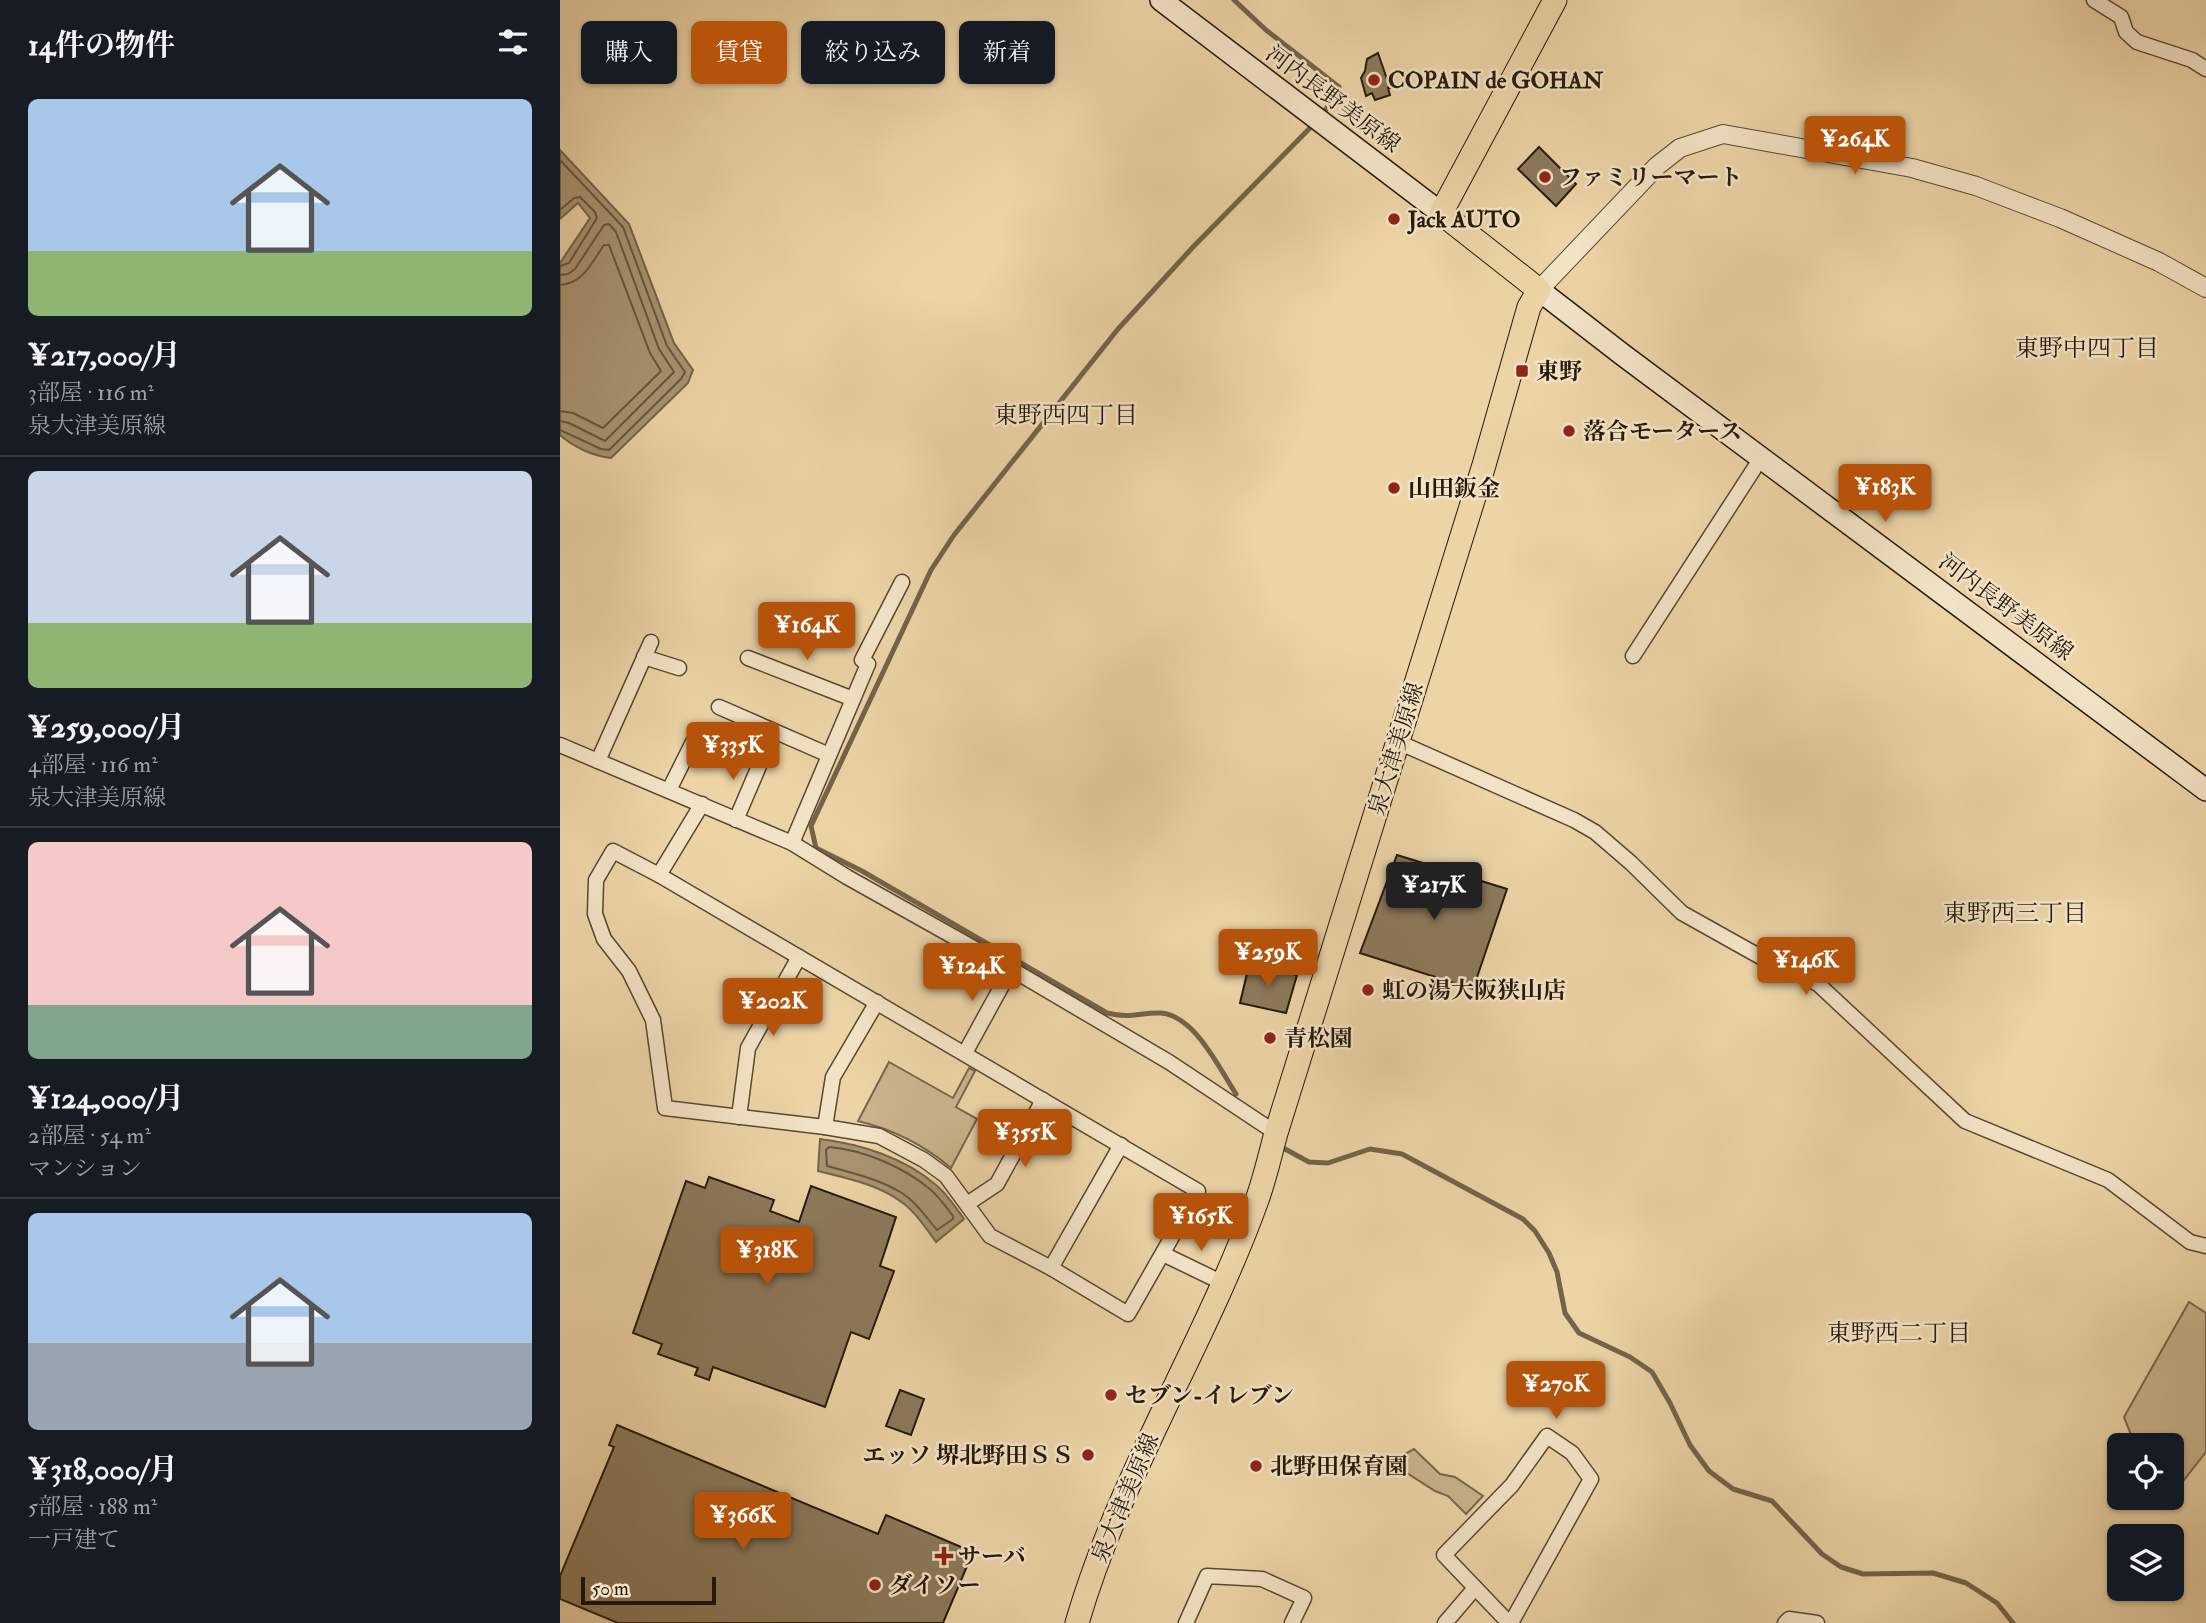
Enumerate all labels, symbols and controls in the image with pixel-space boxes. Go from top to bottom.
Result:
chip: 購入 [581,21,677,84]
chip: 賃貸 [691,21,787,84]
chip: 絞り込み [801,21,945,84]
chip: 新着 [959,21,1055,84]
icon: filters [494,23,532,61]
text: 14件の物件 [28,27,175,64]
street label: 河内長野美原線 [1260,39,1406,159]
place label: COPAIN de GOHAN [1388,66,1604,95]
marker: COPAIN de GOHAN [1366,72,1382,88]
pin: ¥264K [1806,116,1904,176]
text: ¥264K [1820,124,1890,153]
icon: home [217,145,343,271]
place label: ファミリーマート [1559,163,1743,192]
marker: ファミリーマート [1537,169,1553,185]
place label: Jack AUTO [1407,205,1520,235]
marker: Jack AUTO [1386,211,1402,227]
district label: 東野中四丁目 [2015,333,2159,364]
text: ¥217,000/月 [28,337,181,374]
place label: 東野 [1536,357,1583,386]
marker: 東野 [1514,363,1530,379]
text: 3部屋 · 116 m² [28,378,154,407]
district label: 東野西四丁目 [994,400,1138,431]
text: 泉大津美原線 [28,411,166,440]
place label: 落合モータース [1583,417,1742,446]
marker: 落合モータース [1561,423,1577,439]
pin: ¥183K [1836,464,1934,524]
text: ¥183K [1854,472,1916,501]
place label: 山田鈑金 [1408,474,1500,503]
marker: 山田鈑金 [1386,480,1402,496]
icon: home [217,517,343,643]
street label: 河内長野美原線 [1933,547,2079,667]
pin: ¥164K [758,602,856,662]
text: ¥164K [774,610,840,639]
street label: 泉大津美原線 [1362,679,1430,819]
text: ¥259,000/月 [28,709,185,746]
pin: ¥335K [684,722,782,782]
text: ¥335K [702,730,764,759]
text: 4部屋 · 116 m² [28,750,158,779]
text: 泉大津美原線 [28,783,166,812]
pin: ¥217K [1385,862,1483,922]
text: ¥217K [1402,870,1466,899]
icon: home [217,888,343,1014]
district label: 東野西三丁目 [1943,898,2087,929]
pin: ¥259K [1219,930,1317,989]
text: ¥259K [1235,937,1301,966]
pin: ¥146K [1757,937,1855,997]
pin: ¥124K [923,944,1021,1003]
text: ¥146K [1773,945,1839,974]
text: ¥124K [939,951,1005,980]
place label: 虹の湯大阪狭山店 [1382,976,1566,1005]
pin: ¥202K [724,978,822,1038]
marker: 虹の湯大阪狭山店 [1360,982,1376,998]
text: ¥202K [739,986,807,1015]
place label: 青松園 [1284,1024,1353,1053]
marker: 青松園 [1262,1030,1278,1046]
text: ¥124,000/月 [28,1080,184,1117]
pin: ¥355K [976,1110,1074,1169]
text: ¥355K [994,1117,1056,1146]
text: 2部屋 · 54 m² [28,1121,151,1150]
text: マンション [28,1154,142,1183]
pin: ¥165K [1152,1194,1250,1253]
text: ¥165K [1169,1201,1233,1230]
pin: ¥318K [718,1228,816,1287]
text: ¥318K [736,1235,798,1264]
icon: home [217,1259,343,1385]
district label: 東野西二丁目 [1827,1318,1971,1349]
pin: ¥270K [1507,1362,1605,1421]
text: ¥270K [1522,1369,1590,1398]
place label: セブン-イレブン [1125,1381,1294,1410]
marker: セブン-イレブン [1103,1387,1119,1403]
street label: 泉大津美原線 [1085,1429,1165,1567]
map controls [2107,1433,2184,1601]
button: locate [2107,1433,2184,1510]
place label: エッソ 堺北野田ＳＳ [863,1441,1074,1470]
marker: エッソ 堺北野田ＳＳ [1080,1447,1096,1463]
text: ¥318,000/月 [28,1451,178,1488]
place label: 北野田保育園 [1270,1452,1408,1481]
marker: 北野田保育園 [1248,1458,1264,1474]
text: 5部屋 · 188 m² [28,1492,157,1521]
pin: ¥366K [694,1492,792,1552]
text: ¥366K [710,1500,776,1529]
button: layers [2107,1524,2184,1601]
text: 一戸建て [28,1525,120,1554]
place label: サーバ [958,1542,1026,1571]
marker: サーバ [936,1548,952,1564]
place label: ダイソー [889,1571,981,1600]
scale bar [581,1574,716,1606]
text: 50 m [592,1577,629,1601]
marker: ダイソー [867,1577,883,1593]

